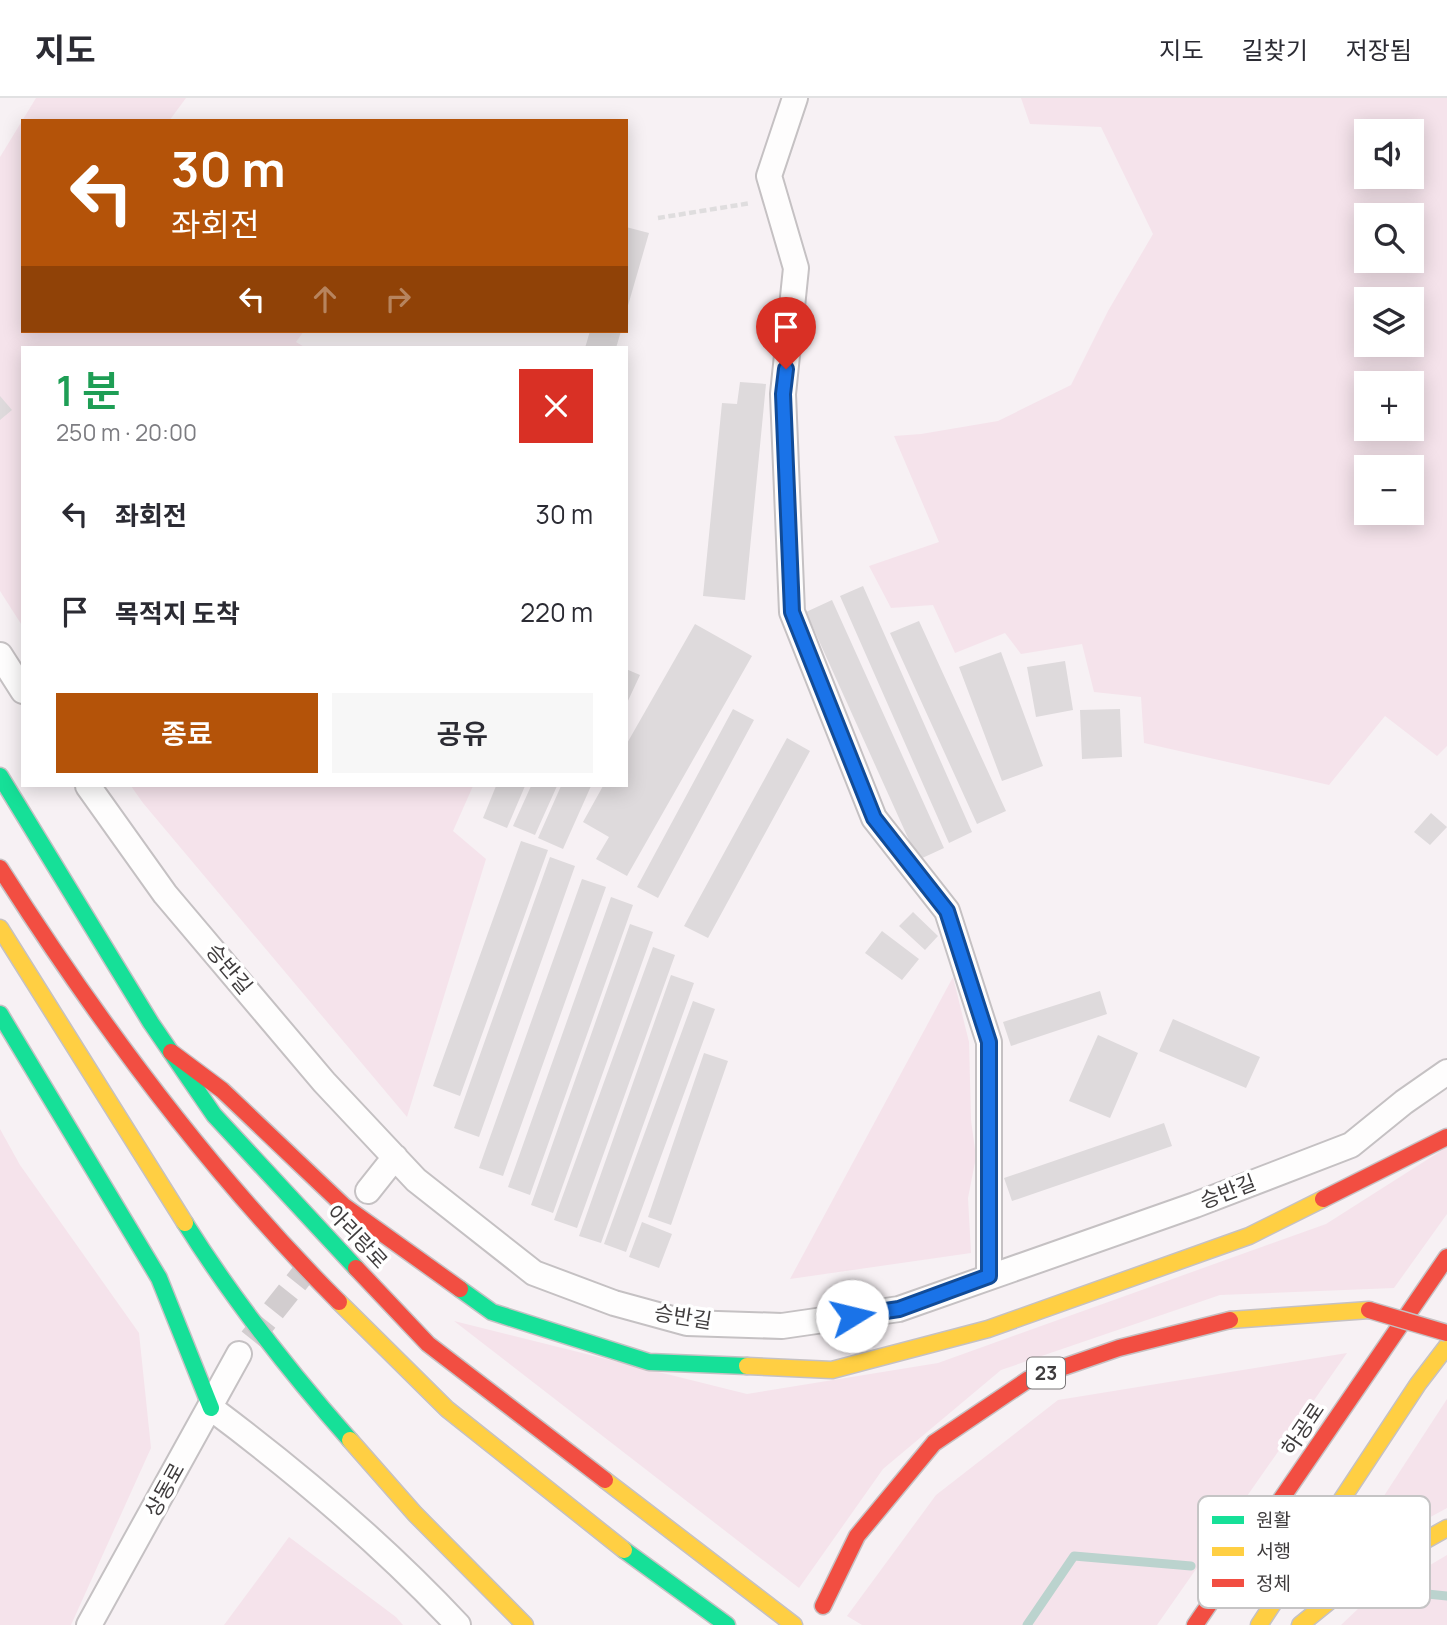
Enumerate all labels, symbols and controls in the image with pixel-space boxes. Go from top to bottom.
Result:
text: 지도 [35,27,96,72]
text: 지도 [1159,33,1204,66]
text: 길찾기 [1242,33,1308,66]
text: 저장됨 [1346,33,1412,66]
map controls [1354,119,1424,525]
button: sound [1354,119,1424,189]
text: 30 m [171,135,286,202]
icon: left [56,147,147,238]
text: 좌회전 [171,202,259,246]
button: search [1354,203,1424,273]
icon: left [233,280,271,318]
icon: ahead [306,280,344,318]
icon: right [379,280,417,318]
button: layers [1354,287,1424,357]
pin [756,297,816,369]
icon: arrive [767,308,805,346]
text: 1 분 [56,361,121,419]
button: close [519,369,593,443]
button: + [1354,371,1424,441]
text: 250 m · 20:00 [56,416,197,448]
button: − [1354,455,1424,525]
icon: left [56,495,94,533]
text: 30 m [536,496,593,532]
text: 좌회전 [115,497,187,533]
icon: arrive [56,593,94,631]
text: 220 m [520,594,593,630]
text: 목적지 도착 [115,595,240,631]
button: 종료 [56,693,318,773]
button: 공유 [332,693,593,773]
street label: 승반길 [200,937,259,1000]
street label: 승반길 [1196,1168,1260,1215]
street label: 아리랑로 [321,1199,394,1274]
position arrow [815,1279,889,1353]
street label: 승반길 [652,1298,714,1334]
road number: 23 [1027,1358,1065,1388]
street label: 하공로 [1274,1397,1330,1460]
street label: 상동로 [138,1457,190,1522]
legend [1198,1496,1430,1608]
text: 원활 [1256,1507,1291,1533]
text: 서행 [1256,1538,1291,1564]
text: 정체 [1256,1570,1291,1596]

